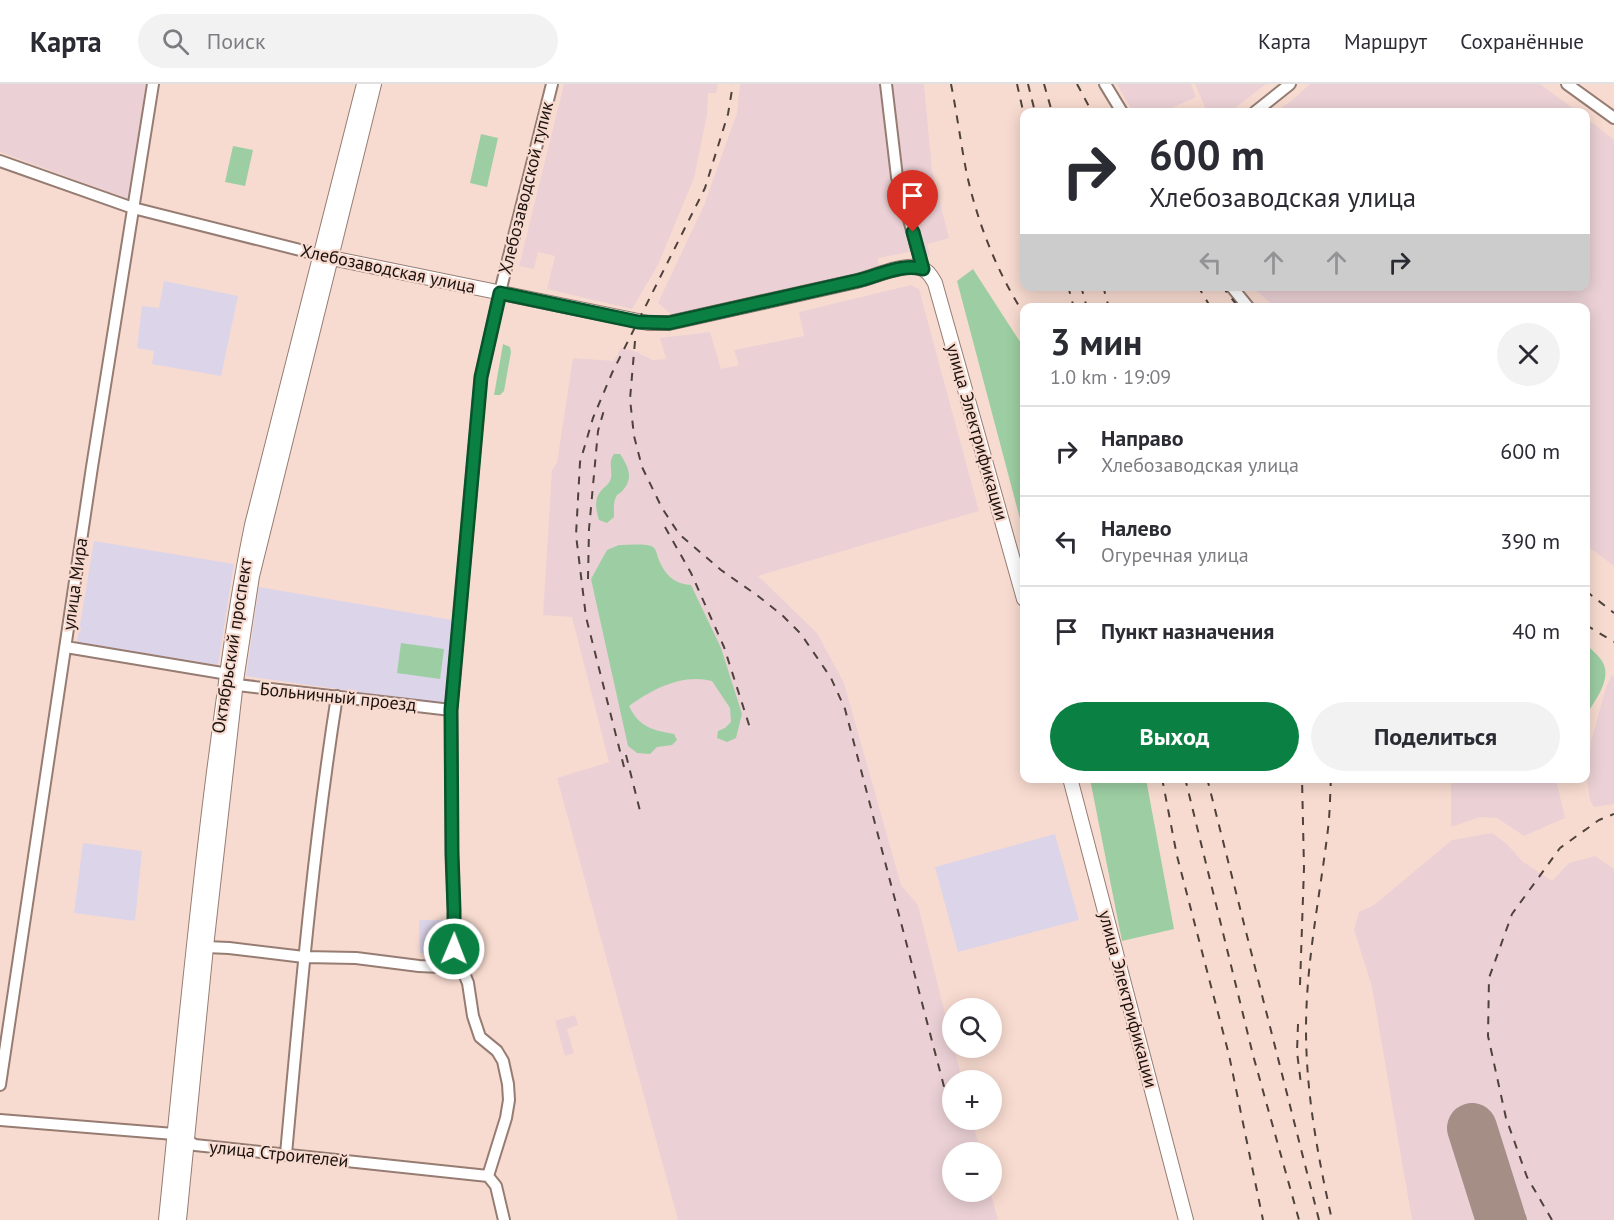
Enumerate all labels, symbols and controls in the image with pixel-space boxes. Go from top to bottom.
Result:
search box [138,14,558,68]
text: Карта [30,23,102,60]
icon: search [159,25,192,58]
text: Поиск [207,27,266,55]
text: Карта [1258,28,1311,55]
text: Маршрут [1344,28,1427,55]
text: Сохранённые [1460,28,1584,55]
street label: Хлебозаводской тупик [493,99,558,277]
text: 600 m [1149,127,1265,182]
icon: right [1050,132,1128,210]
pin [887,170,938,232]
icon: arrive [896,179,929,212]
text: Хлебозаводская улица [1149,180,1416,214]
street label: Хлебозаводская улица [299,239,478,298]
icon: left [1194,246,1227,279]
icon: ahead [1257,246,1290,279]
icon: ahead [1320,246,1353,279]
icon: right [1383,246,1416,279]
text: 3 мин [1050,318,1142,365]
button: close [1497,323,1560,386]
street label: улица Электрификации [941,341,1014,523]
text: 1.0 km · 19:09 [1050,364,1171,390]
text: Направо [1101,424,1184,452]
icon: right [1050,435,1083,468]
text: 600 m [1500,437,1560,465]
text: Хлебозаводская улица [1101,452,1299,478]
text: Налево [1101,514,1172,542]
icon: left [1050,525,1083,558]
text: 390 m [1500,527,1560,555]
street label: улица Мира [57,536,92,632]
text: Огуречная улица [1101,542,1249,568]
street label: Октябрьский проспект [206,556,257,735]
icon: arrive [1050,615,1083,648]
text: Пункт назначения [1101,617,1274,645]
text: 40 m [1512,617,1560,645]
street label: Больничный проезд [259,677,418,716]
button: Выход [1050,702,1299,771]
button: Поделиться [1311,702,1560,771]
street label: улица Электрификации [1094,907,1163,1090]
position arrow [422,917,486,981]
map controls [942,998,1002,1202]
button: search [942,998,1002,1058]
button: + [942,1070,1002,1130]
street label: улица Строителей [208,1135,350,1172]
button: − [942,1142,1002,1202]

